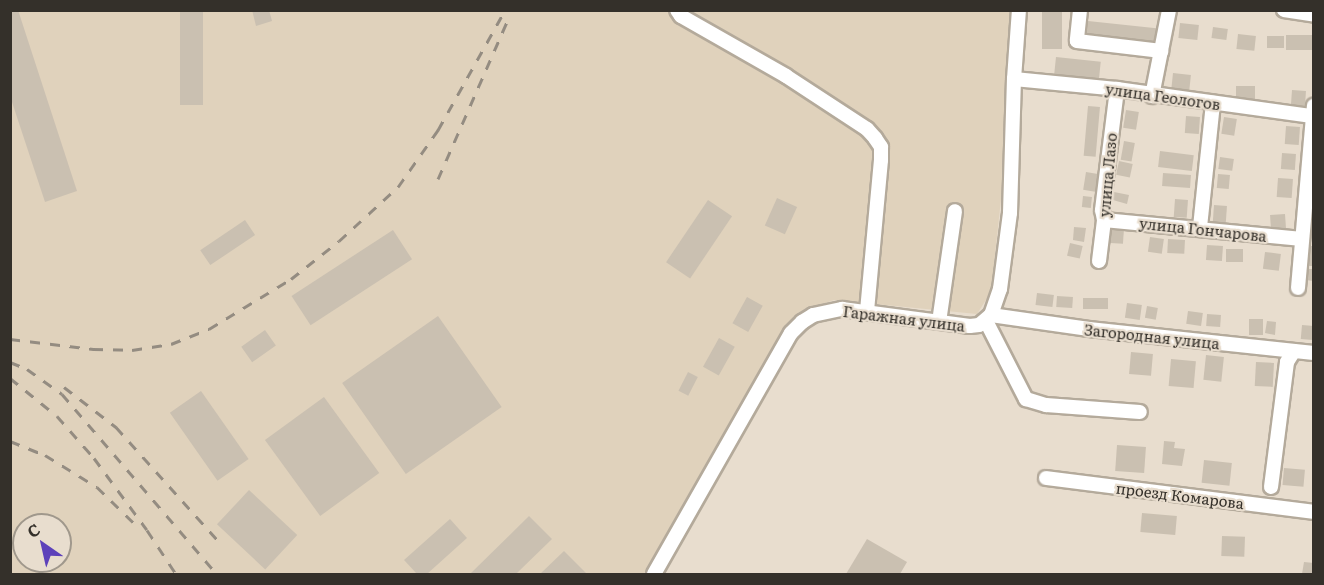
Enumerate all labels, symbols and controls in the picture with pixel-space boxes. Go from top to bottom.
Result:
street label: улица Геологов [1104,79,1222,113]
street label: улица Лазо [1094,132,1120,218]
street label: улица Гончарова [1138,213,1268,245]
street label: Гаражная улица [842,302,966,334]
street label: Загородная улица [1083,320,1221,352]
street label: проезд Комарова [1115,478,1245,512]
north arrow [12,513,72,573]
text: С [22,517,44,543]

